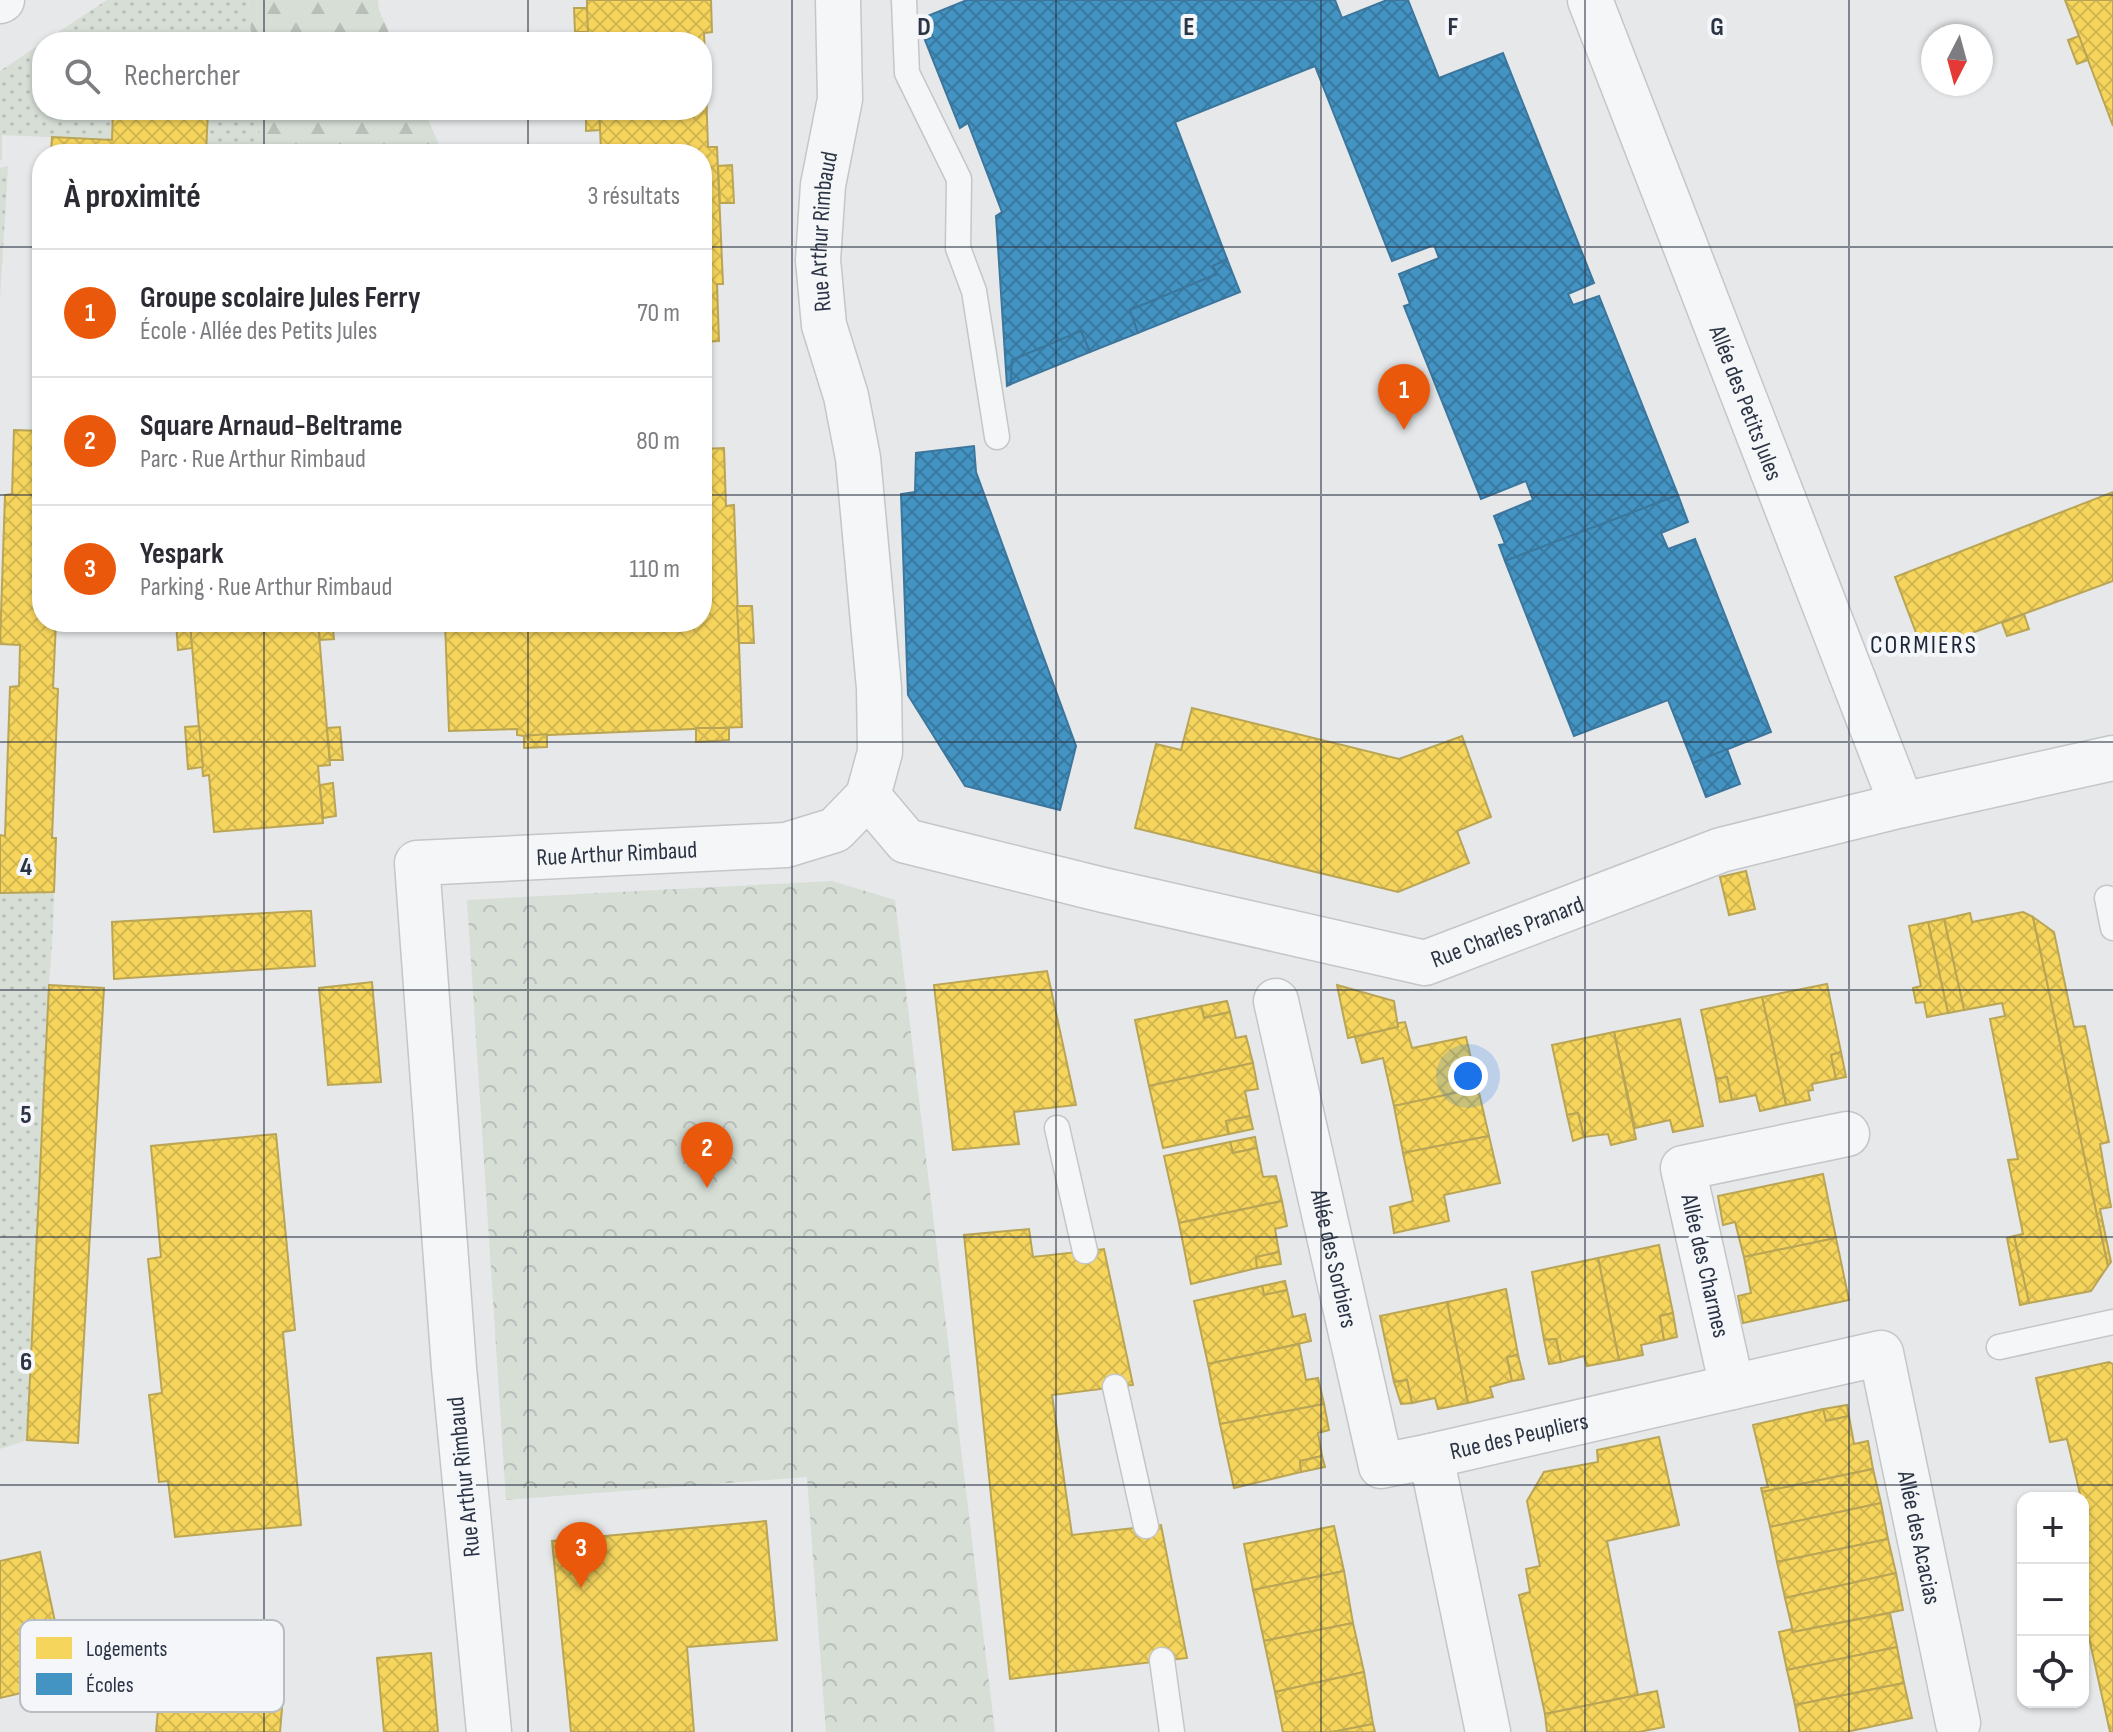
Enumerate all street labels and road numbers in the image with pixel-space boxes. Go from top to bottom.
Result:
street label: Rue Arthur Rimbaud [804,149,844,313]
street label: Allée des Petits Jules [1703,320,1789,484]
street label: Rue Arthur Rimbaud [536,835,698,872]
street label: Rue Charles Pranard [1427,889,1588,974]
street label: Allée des Sorbiers [1304,1185,1364,1331]
street label: Allée des Charmes [1674,1190,1736,1341]
street label: Rue Arthur Rimbaud [441,1395,487,1559]
street label: Rue des Peupliers [1447,1406,1591,1466]
street label: Allée des Acacias [1891,1467,1947,1607]

